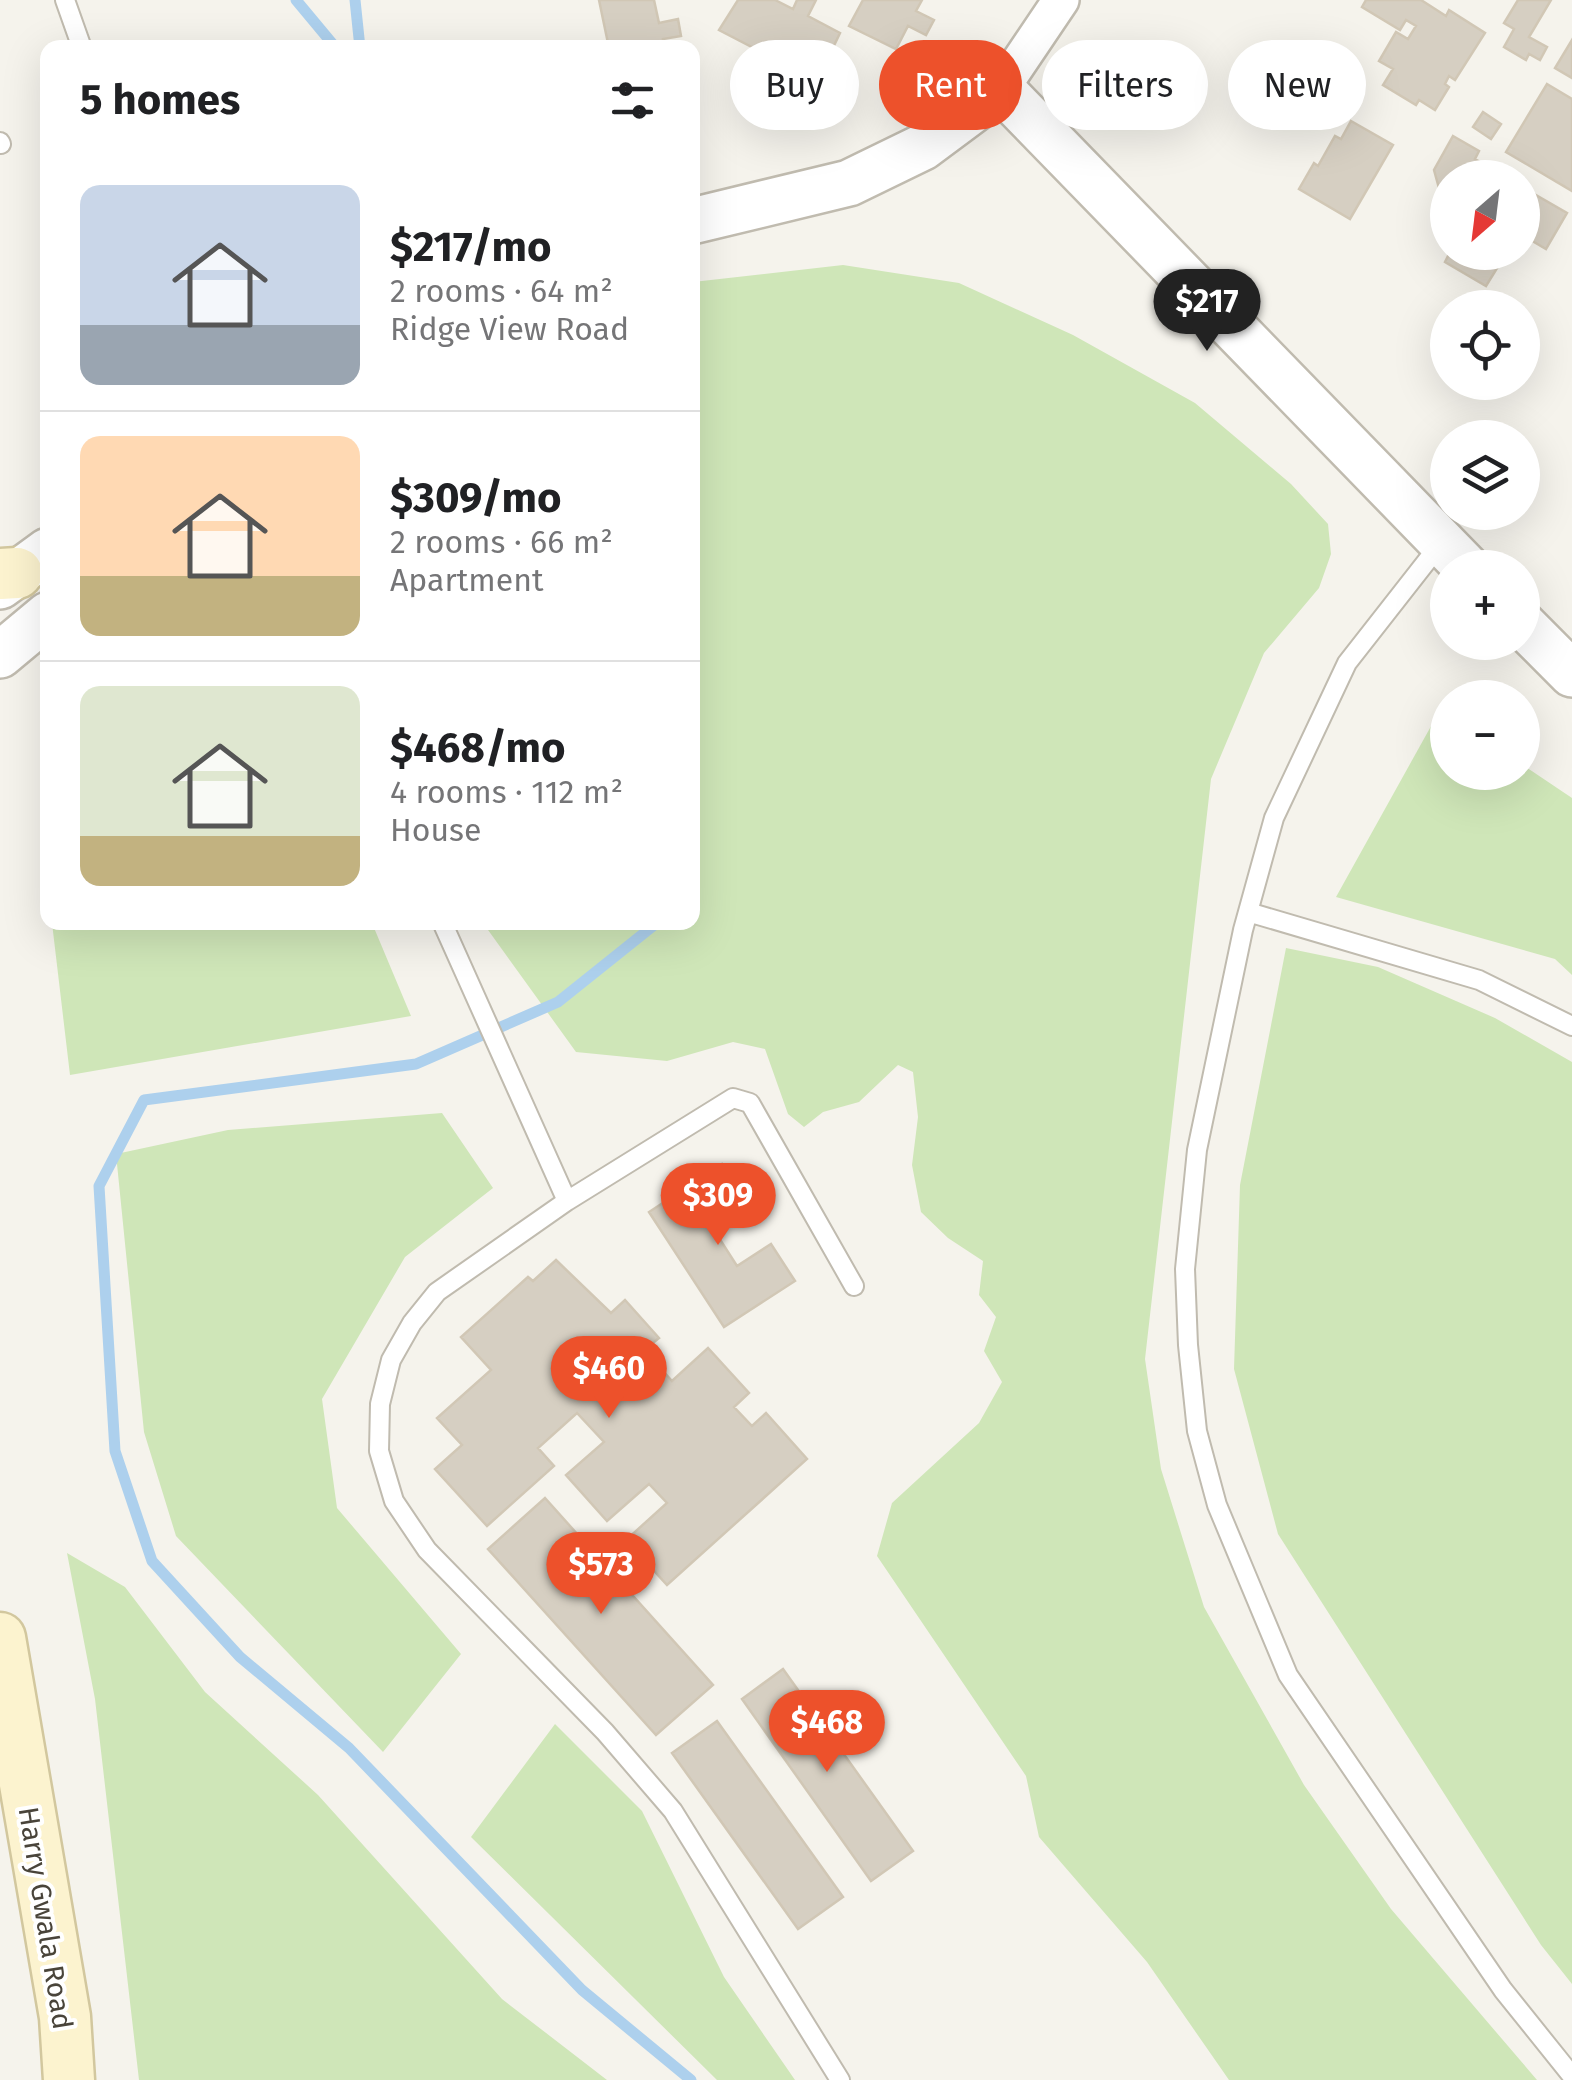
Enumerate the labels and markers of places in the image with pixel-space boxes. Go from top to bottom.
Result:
pin: $217 [1148,269,1266,354]
pin: $309 [659,1163,777,1248]
pin: $460 [550,1336,668,1421]
pin: $573 [542,1532,660,1617]
pin: $468 [768,1690,886,1775]

